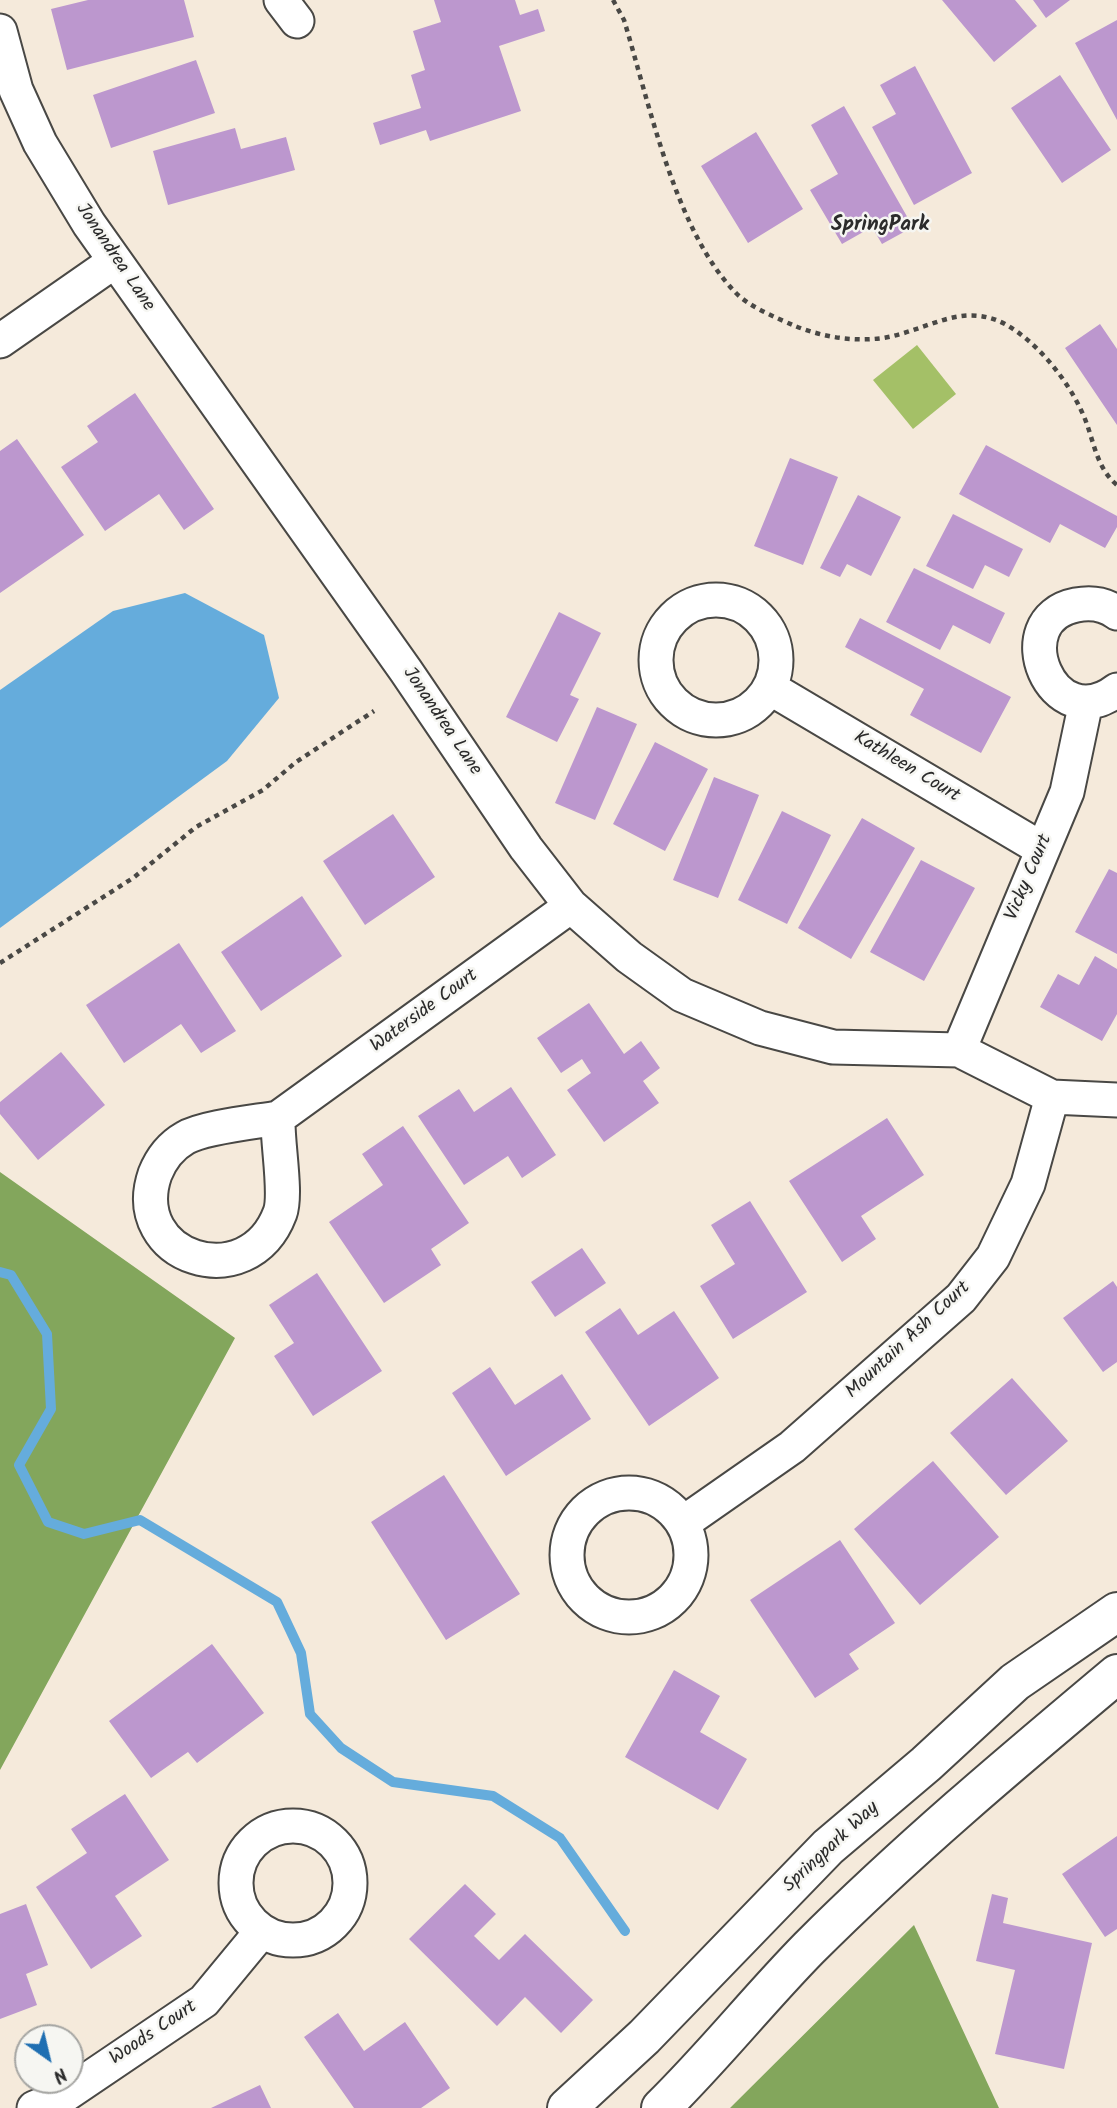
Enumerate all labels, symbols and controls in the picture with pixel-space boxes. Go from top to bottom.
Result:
street label: Jonandrea Lane [69,200,159,316]
district label: SpringPark [831,213,929,239]
street label: Jonandrea Lane [396,664,486,780]
street label: Kathleen Court [849,727,963,809]
street label: Vicky Court [1002,832,1058,924]
street label: Waterside Court [367,965,483,1059]
street label: Mountain Ash Court [842,1278,976,1404]
street label: Springpark Way [779,1798,885,1898]
street label: Woods Court [106,1997,202,2071]
north arrow [14,2024,84,2094]
text: N [46,2059,73,2091]

